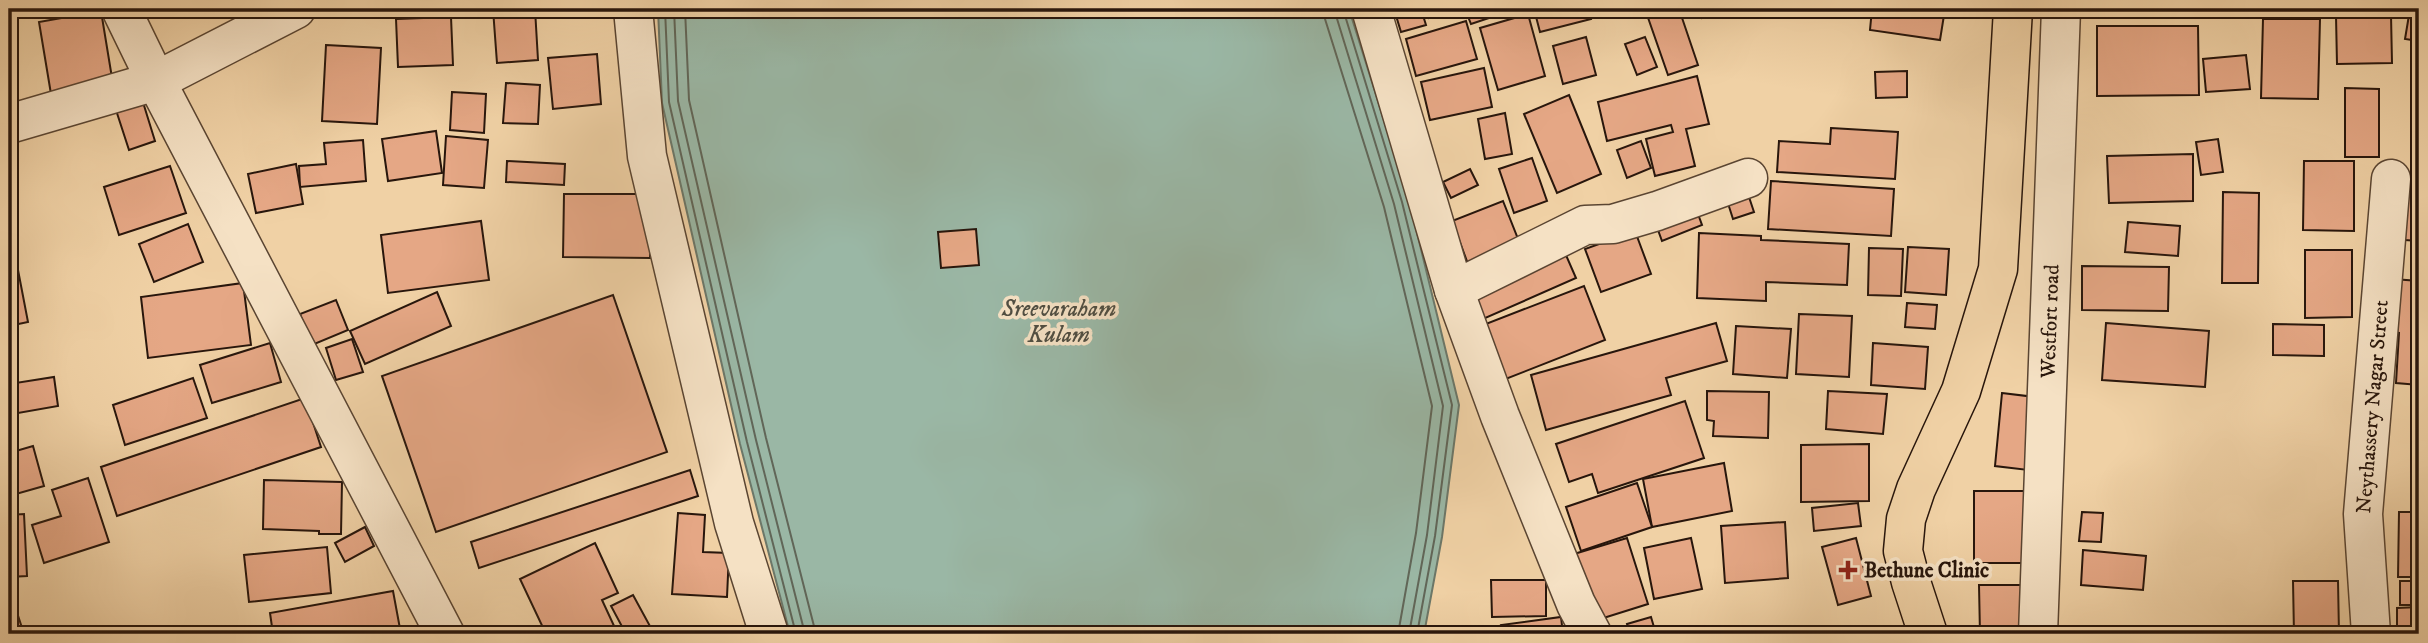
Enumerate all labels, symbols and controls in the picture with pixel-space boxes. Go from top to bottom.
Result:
street label: Westfort road [2035,263,2066,380]
water label: Sreevaraham Kulam [1001,295,1116,350]
street label: Neythassery Nagar Street [2351,299,2395,514]
place label: Bethune Clinic [1864,558,1989,584]
marker: Bethune Clinic [1838,560,1858,580]

